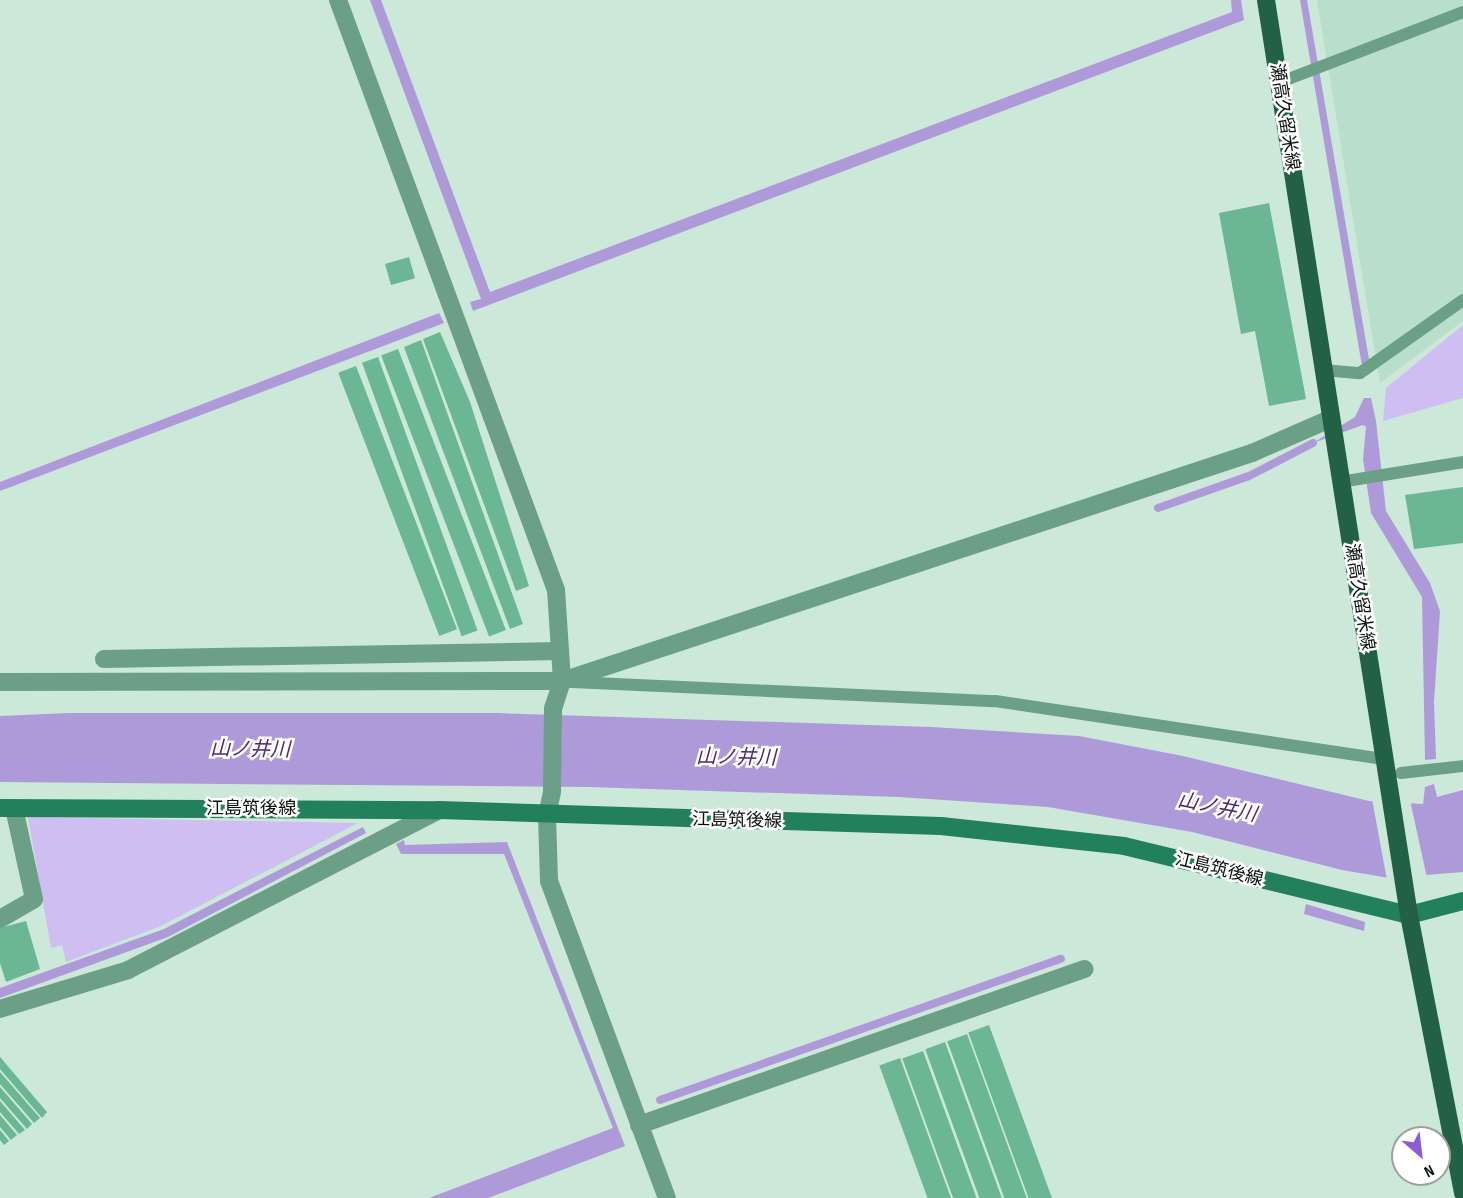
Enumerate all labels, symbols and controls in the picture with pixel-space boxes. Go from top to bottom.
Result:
street label: 瀬高久留米線 [1265,62,1303,172]
street label: 瀬高久留米線 [1340,542,1378,652]
water label: 山ノ井川 [210,737,290,763]
water label: 山ノ井川 [696,745,776,771]
water label: 山ノ井川 [1175,789,1259,827]
street label: 江島筑後線 [206,798,296,820]
street label: 江島筑後線 [692,809,782,833]
street label: 江島筑後線 [1173,849,1265,891]
north arrow [1391,1126,1451,1186]
text: N [1421,1160,1437,1181]

